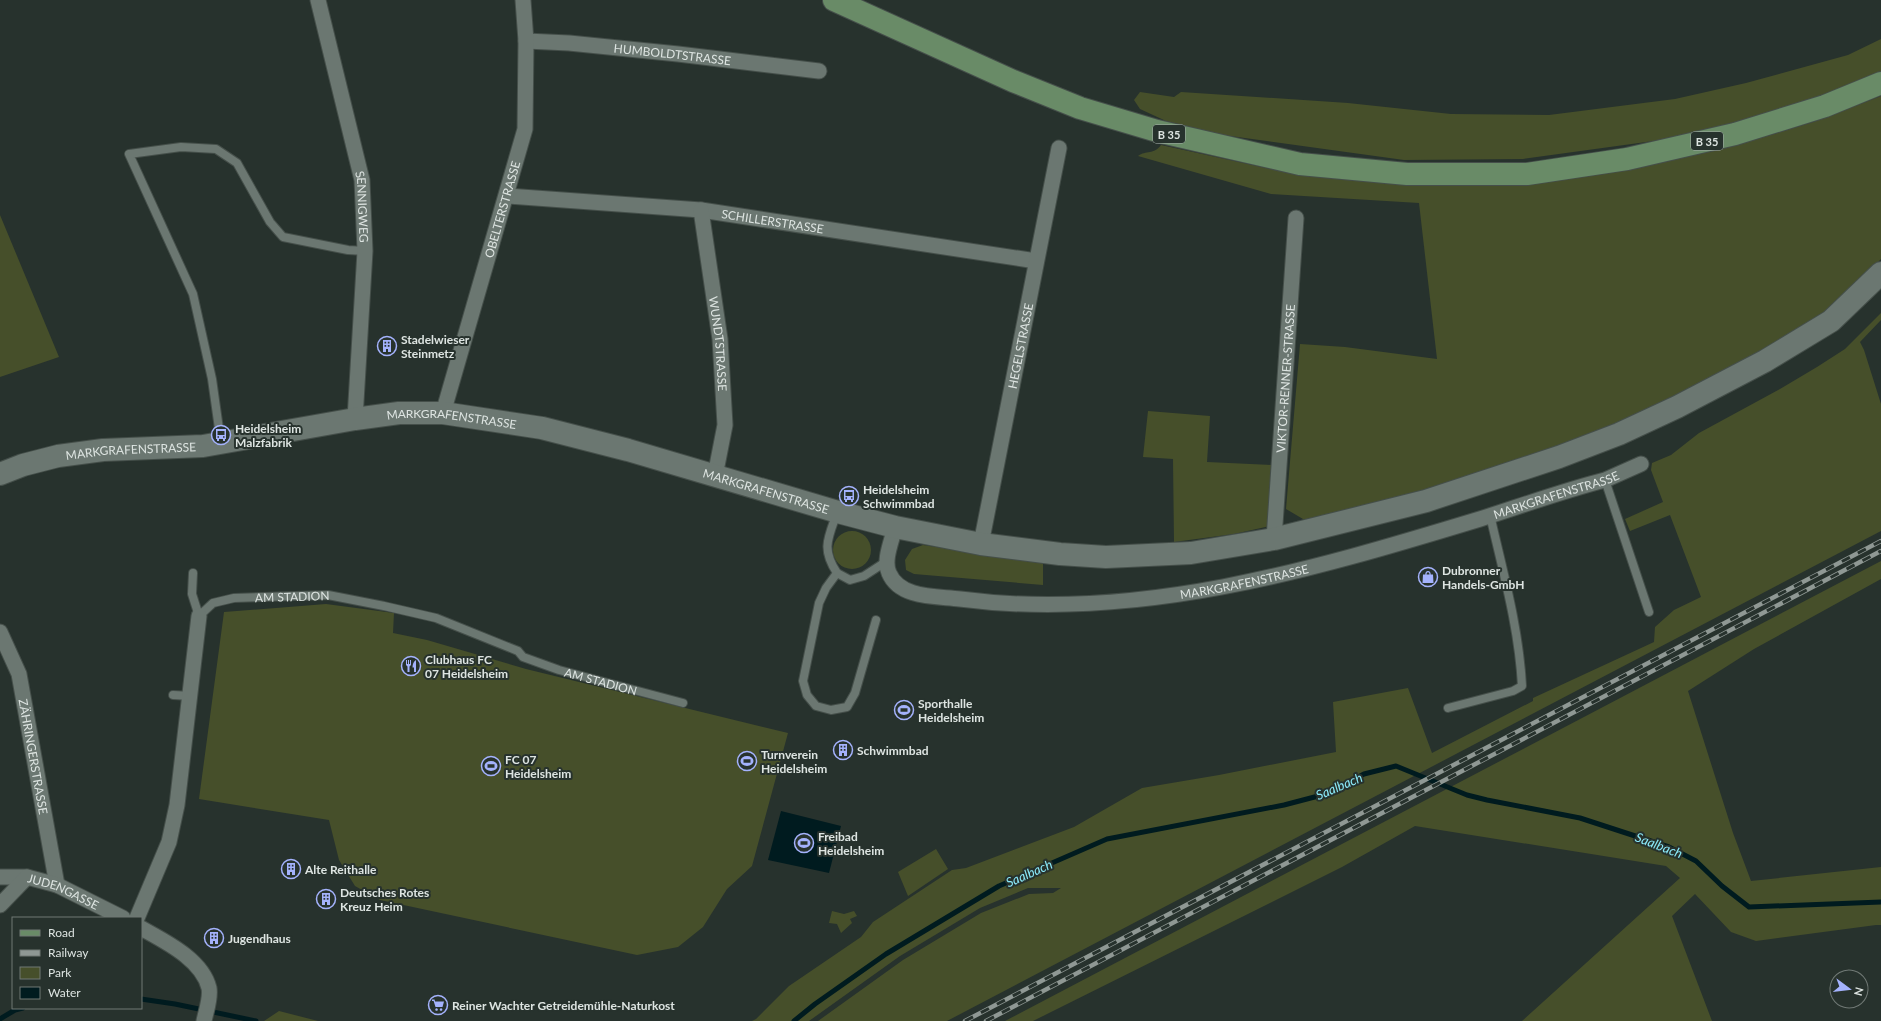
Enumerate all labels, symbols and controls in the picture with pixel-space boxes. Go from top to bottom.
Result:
street label: HUMBOLDTSTRASSE [613,40,732,68]
road number: B 35 [1153,125,1185,143]
road number: B 35 [1691,132,1723,150]
street label: OBELTERSTRASSE [481,159,523,260]
street label: SENNIGWEG [353,169,372,243]
street label: SCHILLERSTRASSE [721,206,825,236]
street label: WUNDTSTRASSE [706,295,731,392]
street label: HEGELSTRASSE [1004,302,1036,390]
street label: VIKTOR-RENNER-STRASSE [1272,304,1298,453]
place label: Stadelwieser Steinmetz [401,332,470,361]
building icon: Stadelwieser Steinmetz [376,335,398,357]
street label: MARKGRAFENSTRASSE [386,406,518,432]
place label: Heidelsheim Malzfabrik [235,421,301,450]
bus stop icon: Heidelsheim Malzfabrik [210,424,232,446]
street label: MARKGRAFENSTRASSE [65,439,196,462]
street label: MARKGRAFENSTRASSE [701,465,831,517]
street label: MARKGRAFENSTRASSE [1491,467,1621,522]
place label: Heidelsheim Schwimmbad [863,482,935,511]
bus stop icon: Heidelsheim Schwimmbad [838,485,860,507]
street label: MARKGRAFENSTRASSE [1179,561,1310,602]
place label: Dubronner Handels-GmbH [1442,563,1524,592]
shop icon: Dubronner Handels-GmbH [1417,566,1439,588]
street label: AM STADION [255,587,330,605]
place label: Clubhaus FC 07 Heidelsheim [425,652,508,681]
restaurant icon: Clubhaus FC 07 Heidelsheim [400,655,422,677]
street label: AM STADION [563,664,639,698]
place label: Sporthalle Heidelsheim [918,696,984,725]
street label: ZÄHRINGERSTRASSE [16,698,52,816]
sports icon: Sporthalle Heidelsheim [893,699,915,721]
building icon: Schwimmbad [832,739,854,761]
place label: Schwimmbad [857,743,929,758]
place label: Turnverein Heidelsheim [761,747,827,776]
sports icon: Turnverein Heidelsheim [736,750,758,772]
place label: FC 07 Heidelsheim [505,752,571,781]
sports icon: FC 07 Heidelsheim [480,755,502,777]
water label: Saalbach [1313,769,1365,803]
place label: Freibad Heidelsheim [818,829,884,858]
water label: Saalbach [1633,829,1685,861]
sports icon: Freibad Heidelsheim [793,832,815,854]
water label: Saalbach [1003,856,1055,890]
building icon: Alte Reithalle [280,858,302,880]
place label: Alte Reithalle [304,862,377,877]
street label: JUDENGASSE [26,870,101,912]
place label: Deutsches Rotes Kreuz Heim [340,885,429,914]
building icon: Deutsches Rotes Kreuz Heim [315,888,337,910]
legend [12,917,142,1009]
text: Road [48,925,75,940]
building icon: Jugendhaus [203,927,225,949]
place label: Jugendhaus [228,931,291,946]
text: Railway [48,945,89,960]
text: Park [48,965,72,980]
north arrow [1829,969,1869,1009]
text: Water [48,985,81,1000]
text: N [1852,986,1867,997]
supermarket icon: Reiner Wachter Getreidemühle-Naturkost [427,994,449,1016]
place label: Reiner Wachter Getreidemühle-Naturkost [452,998,675,1013]

